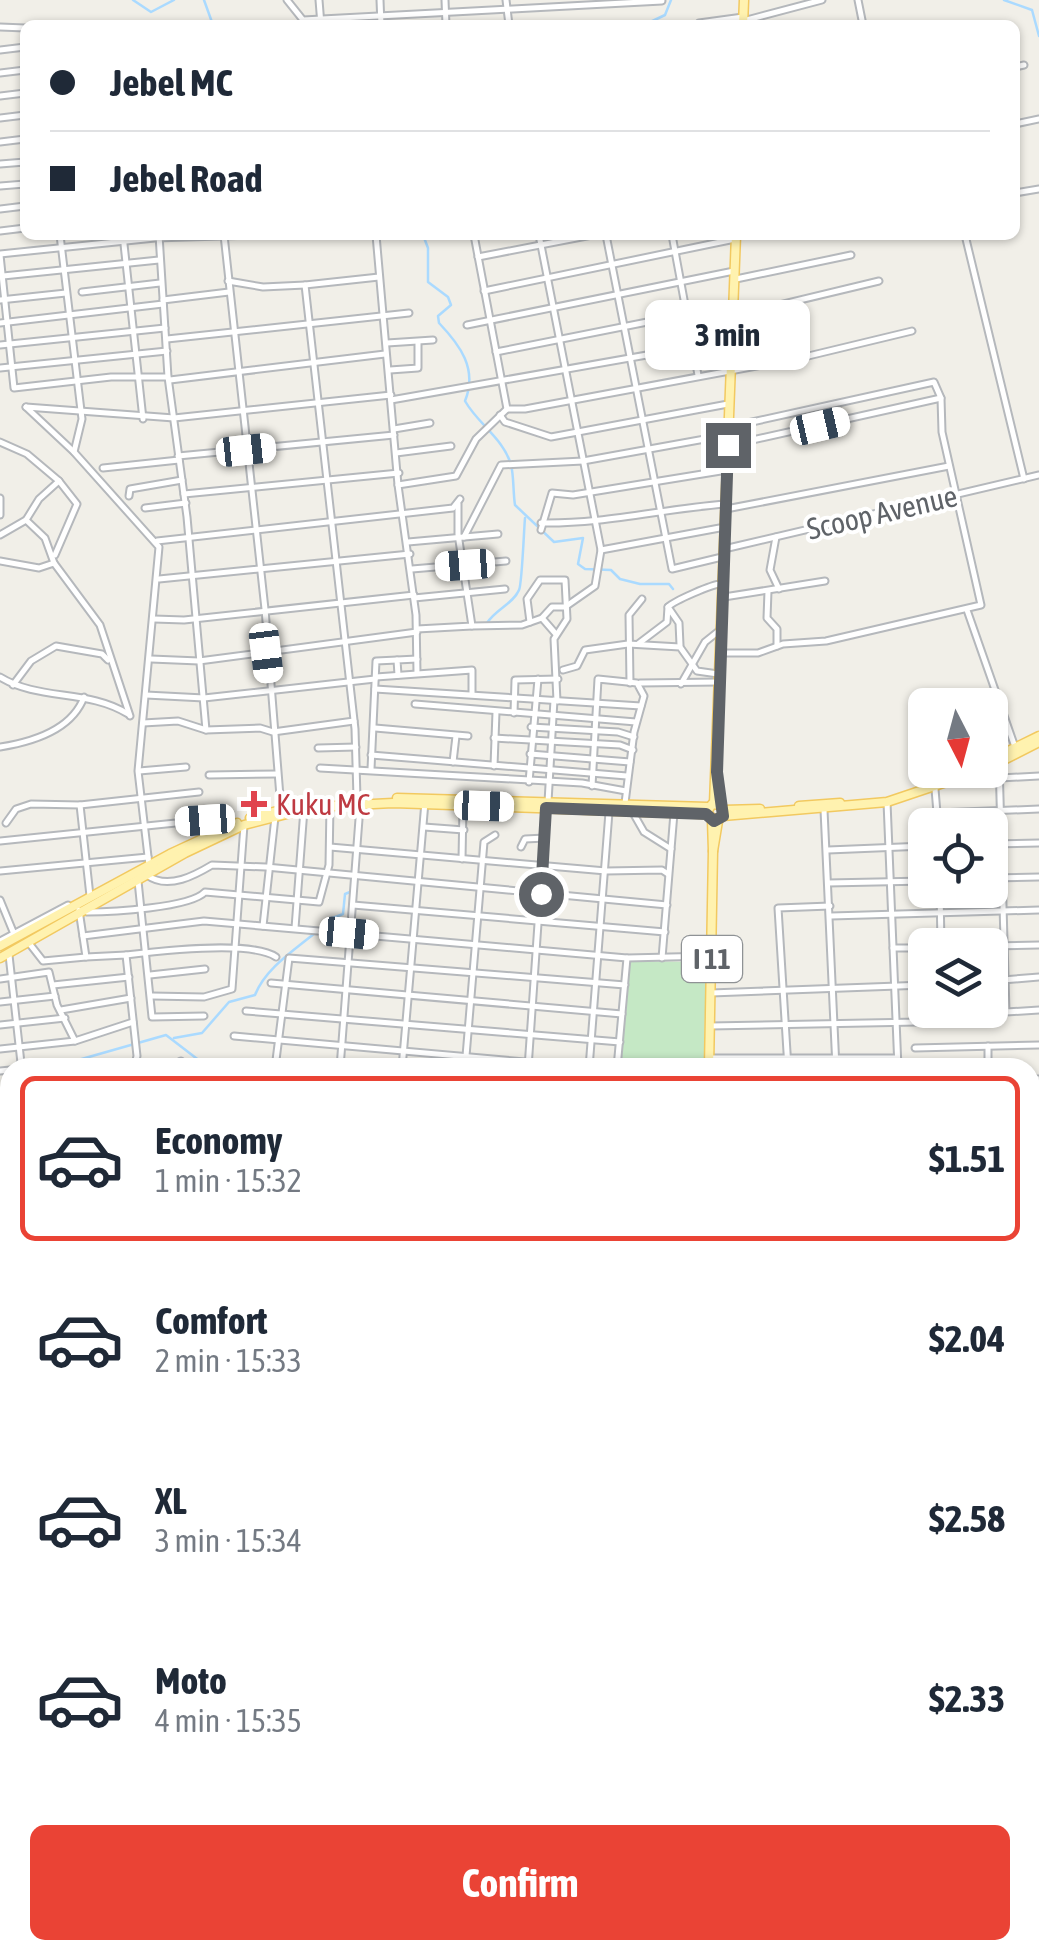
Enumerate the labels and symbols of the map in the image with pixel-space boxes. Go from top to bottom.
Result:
callout: 3 min [646,300,810,370]
car [787,405,853,447]
route end [706,423,751,468]
car [215,432,277,468]
street label: Scoop Avenue [803,478,961,546]
car [434,548,496,582]
car [247,621,285,685]
north arrow [908,688,1008,788]
place label: Kuku MC [276,787,370,821]
car [453,790,515,822]
marker: Kuku MC [241,791,267,817]
car [174,803,236,837]
route start [519,872,564,917]
car [318,915,380,951]
road number: I 11 [682,936,742,982]

